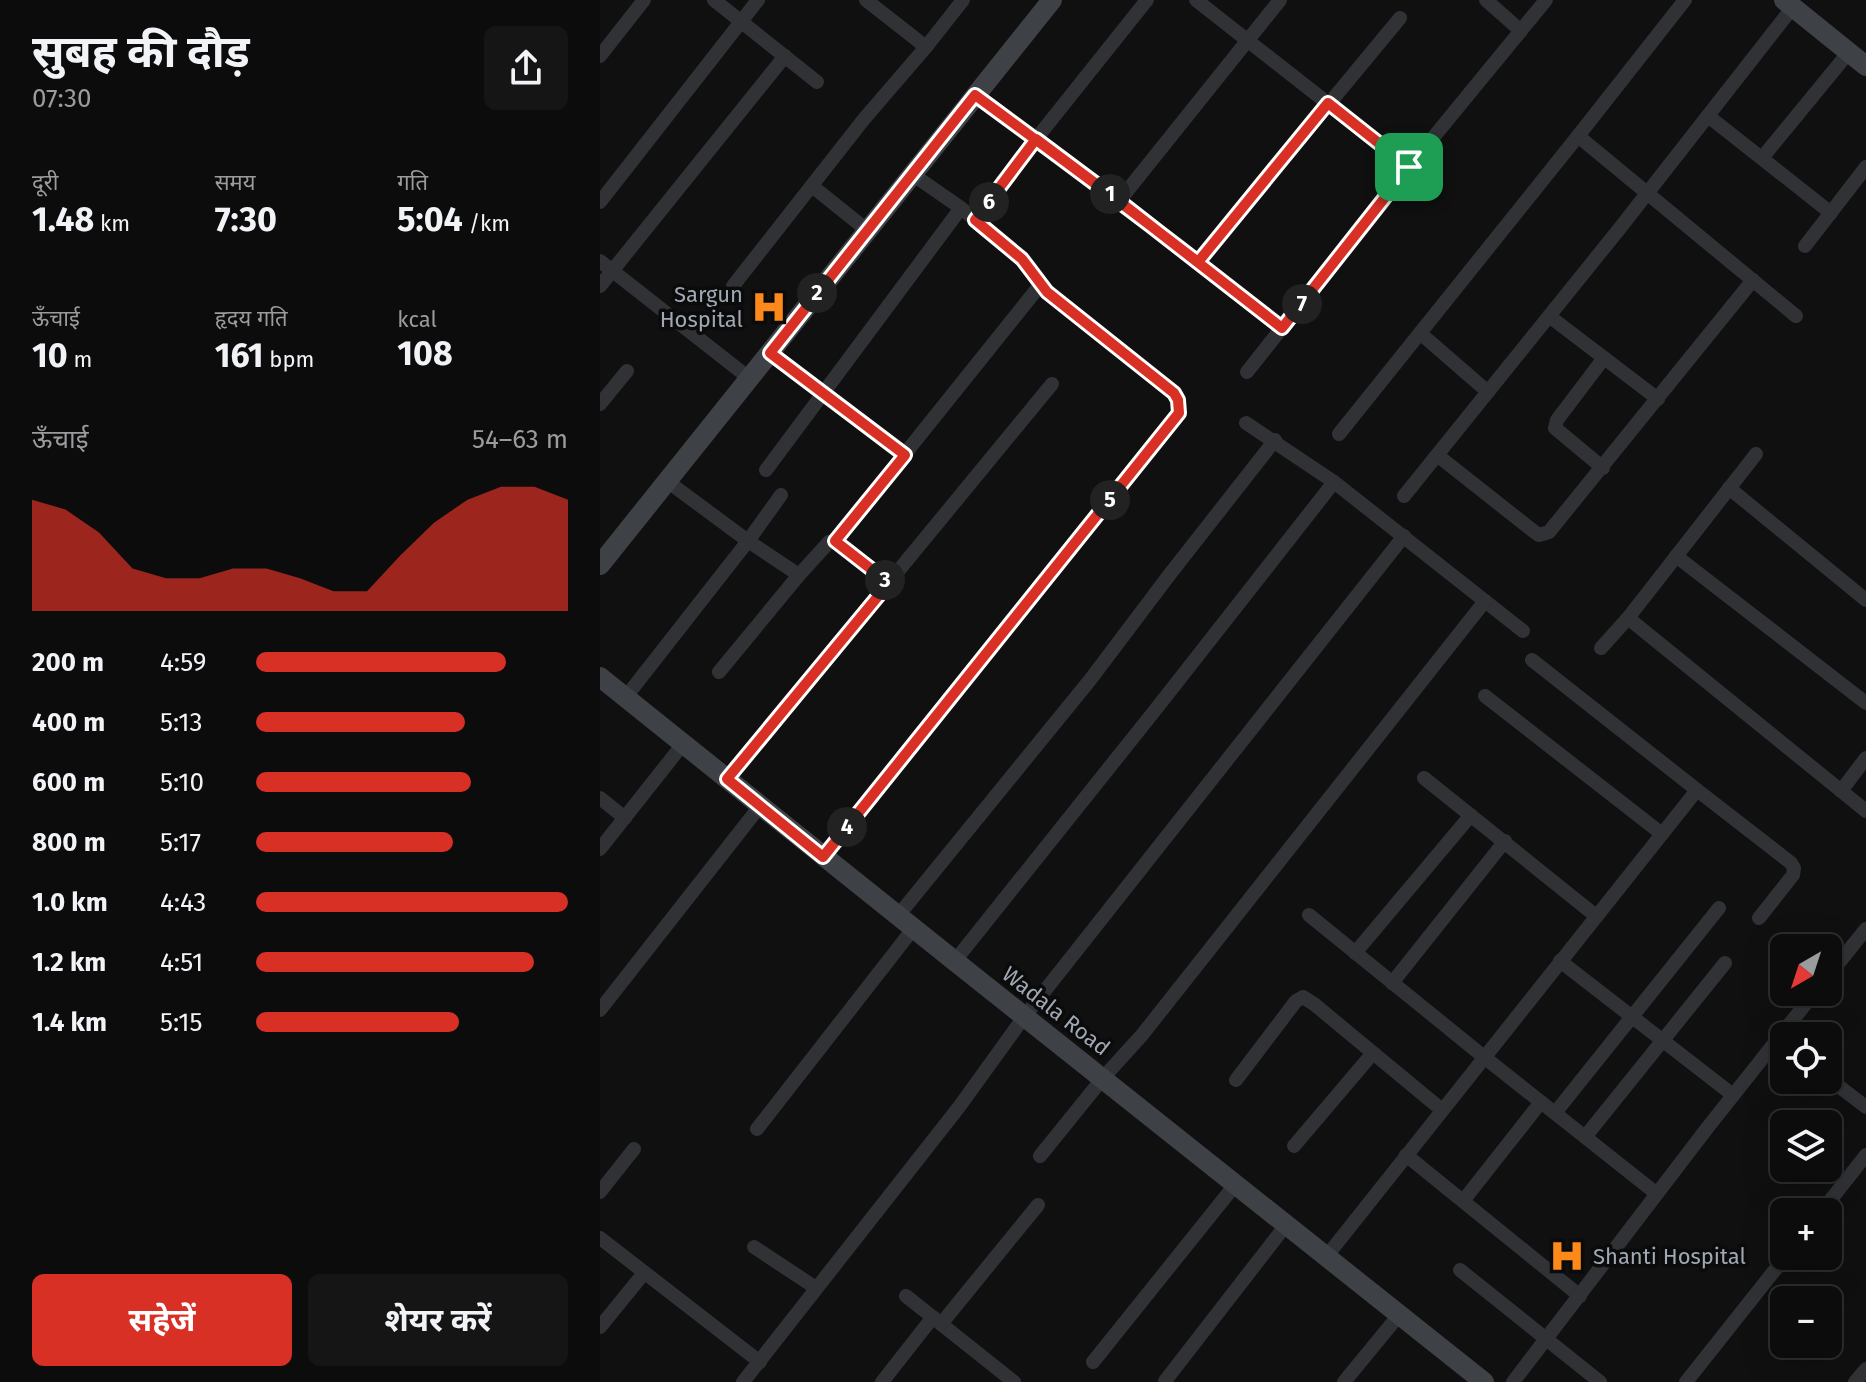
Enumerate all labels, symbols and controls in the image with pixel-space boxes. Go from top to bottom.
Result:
text: सुबह की दौड़ [32,26,250,79]
button: share [484,26,568,110]
text: 07:30 [32,83,92,114]
pin [1375,133,1443,201]
icon: arrive [1387,145,1431,189]
text: दूरी [32,169,58,196]
text: समय [215,169,255,196]
text: गति [397,169,428,196]
pin: 1 [1090,174,1130,214]
text: 1 [1105,180,1115,207]
pin: 6 [969,182,1009,222]
text: 6 [983,188,995,215]
text: 1.48 [32,199,94,240]
text: 7:30 [215,199,277,240]
text: 5:04 [397,199,463,240]
text: km [94,210,130,237]
text: /km [463,210,510,237]
pin: 2 [797,273,837,313]
text: 2 [811,279,823,306]
place label: Sargun Hospital [660,281,743,333]
pin: 7 [1282,284,1322,324]
hospital icon: Sargun Hospital [750,288,788,326]
text: 7 [1297,290,1307,317]
text: ऊँचाई [32,305,80,332]
text: हृदय गति [215,305,288,332]
text: kcal [397,306,437,333]
text: 108 [397,333,453,374]
text: 10 [32,335,68,376]
text: 161 [215,335,263,376]
text: m [68,346,92,373]
text: bpm [263,346,314,373]
text: ऊँचाई [32,424,88,455]
text: 54–63 m [472,424,568,455]
pin: 5 [1090,480,1130,520]
text: 5 [1104,486,1116,513]
pin: 3 [865,560,905,600]
text: 3 [879,566,891,593]
text: 200 m [32,647,104,678]
text: 4:59 [160,647,206,678]
text: 400 m [32,707,105,738]
text: 5:13 [160,707,202,738]
text: 600 m [32,767,105,798]
text: 5:10 [160,767,204,798]
pin: 4 [827,807,867,847]
text: 4 [841,813,853,840]
text: 800 m [32,827,106,858]
text: 5:17 [160,827,201,858]
text: 1.0 km [32,887,108,918]
text: 4:43 [160,887,206,918]
north arrow [1770,934,1842,1006]
map controls [1770,934,1842,1358]
text: 1.2 km [32,947,106,978]
text: 4:51 [160,947,203,978]
street label: Wadala Road [997,961,1115,1061]
text: 1.4 km [32,1007,107,1038]
text: 5:15 [160,1007,203,1038]
button: locate [1770,1022,1842,1094]
button: layers [1770,1110,1842,1182]
button: + [1770,1198,1842,1270]
hospital icon: Shanti Hospital [1548,1237,1586,1275]
place label: Shanti Hospital [1593,1243,1746,1270]
button: सहेजें [32,1274,292,1366]
button: शेयर करें [308,1274,568,1366]
button: − [1770,1286,1842,1358]

